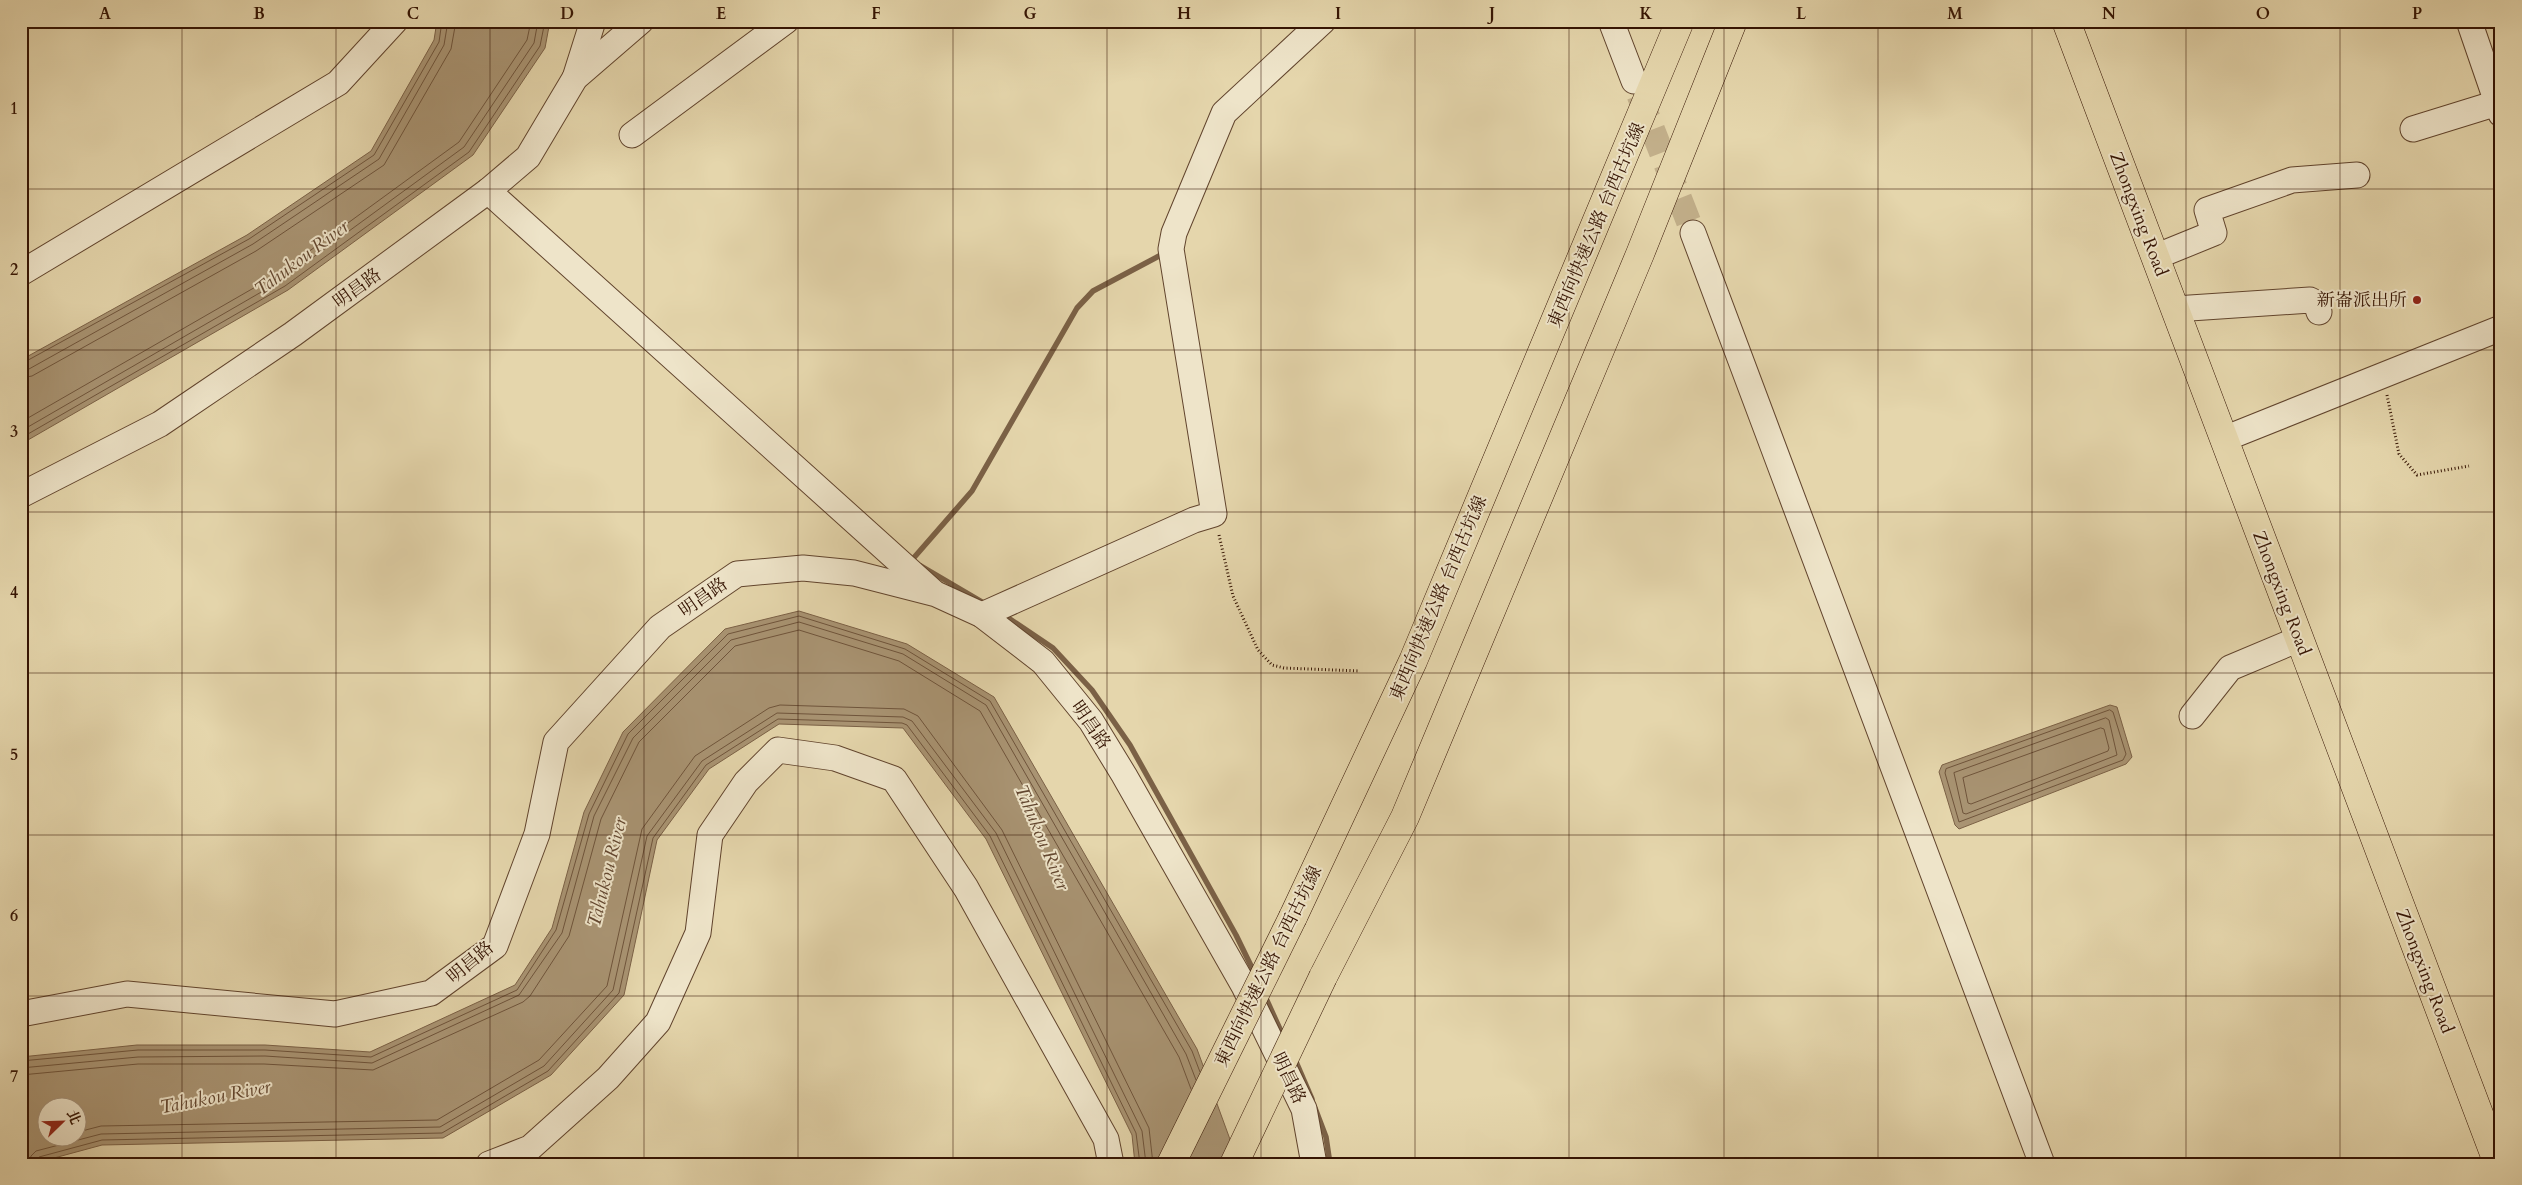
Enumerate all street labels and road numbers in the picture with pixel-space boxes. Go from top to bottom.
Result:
street label: 東西向快速公路 台西古坑線 [1542,119,1651,332]
street label: Zhongxing Road [2103,148,2174,280]
street label: 明昌路 [328,262,386,314]
street label: 東西向快速公路 台西古坑線 [1384,492,1493,705]
street label: Zhongxing Road [2246,527,2317,659]
street label: 明昌路 [674,572,733,623]
street label: 明昌路 [1065,696,1116,755]
street label: 東西向快速公路 台西古坑線 [1209,861,1328,1071]
street label: Zhongxing Road [2389,905,2460,1037]
street label: 明昌路 [442,935,499,989]
street label: 明昌路 [1265,1048,1312,1108]

